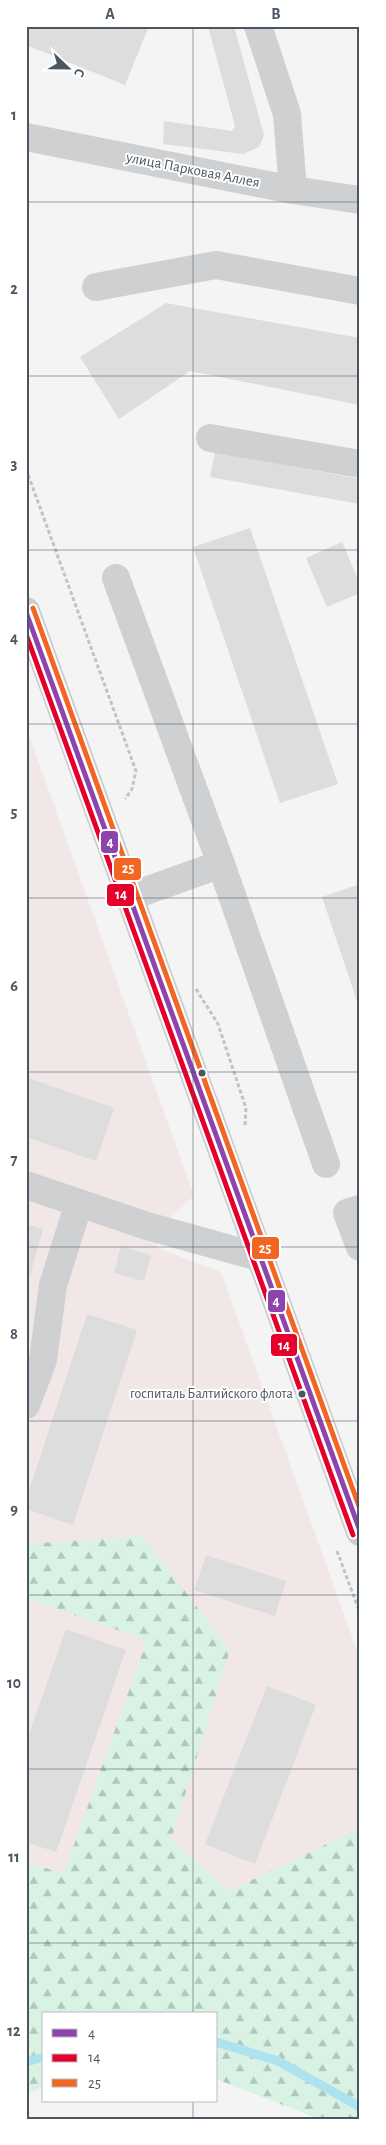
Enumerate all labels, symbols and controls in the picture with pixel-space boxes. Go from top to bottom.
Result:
text: A [105,6,115,22]
text: B [271,6,281,22]
north arrow [42,42,92,92]
text: С [71,66,87,79]
text: 1 [11,107,17,123]
street label: улица Парковая Аллея [124,150,261,190]
text: 2 [10,281,18,297]
text: 3 [11,456,18,472]
text: 4 [10,630,18,646]
text: 5 [11,804,18,820]
line badge: 4 [100,830,119,854]
text: 4 [106,836,114,850]
line badge: 25 [113,857,142,881]
text: 25 [122,862,134,876]
line badge: 14 [106,883,135,907]
text: 14 [115,888,127,902]
text: 6 [10,978,18,994]
unlabelled marker [197,1068,207,1078]
text: 7 [11,1152,18,1168]
line badge: 25 [251,1236,280,1260]
text: 25 [259,1242,271,1256]
line badge: 4 [267,1289,286,1313]
text: 4 [272,1295,280,1309]
text: 8 [10,1326,18,1342]
line badge: 14 [270,1333,298,1357]
text: 14 [278,1339,290,1353]
place label: госпиталь Балтийского флота [130,1387,294,1401]
marker: госпиталь Балтийского флота [297,1389,307,1399]
text: 9 [10,1501,18,1517]
text: 10 [7,1675,21,1691]
text: 11 [8,1849,20,1865]
legend [42,2012,218,2102]
text: 12 [7,2023,21,2039]
text: 4 [88,2026,95,2041]
text: 14 [88,2050,100,2065]
text: 25 [88,2076,101,2091]

